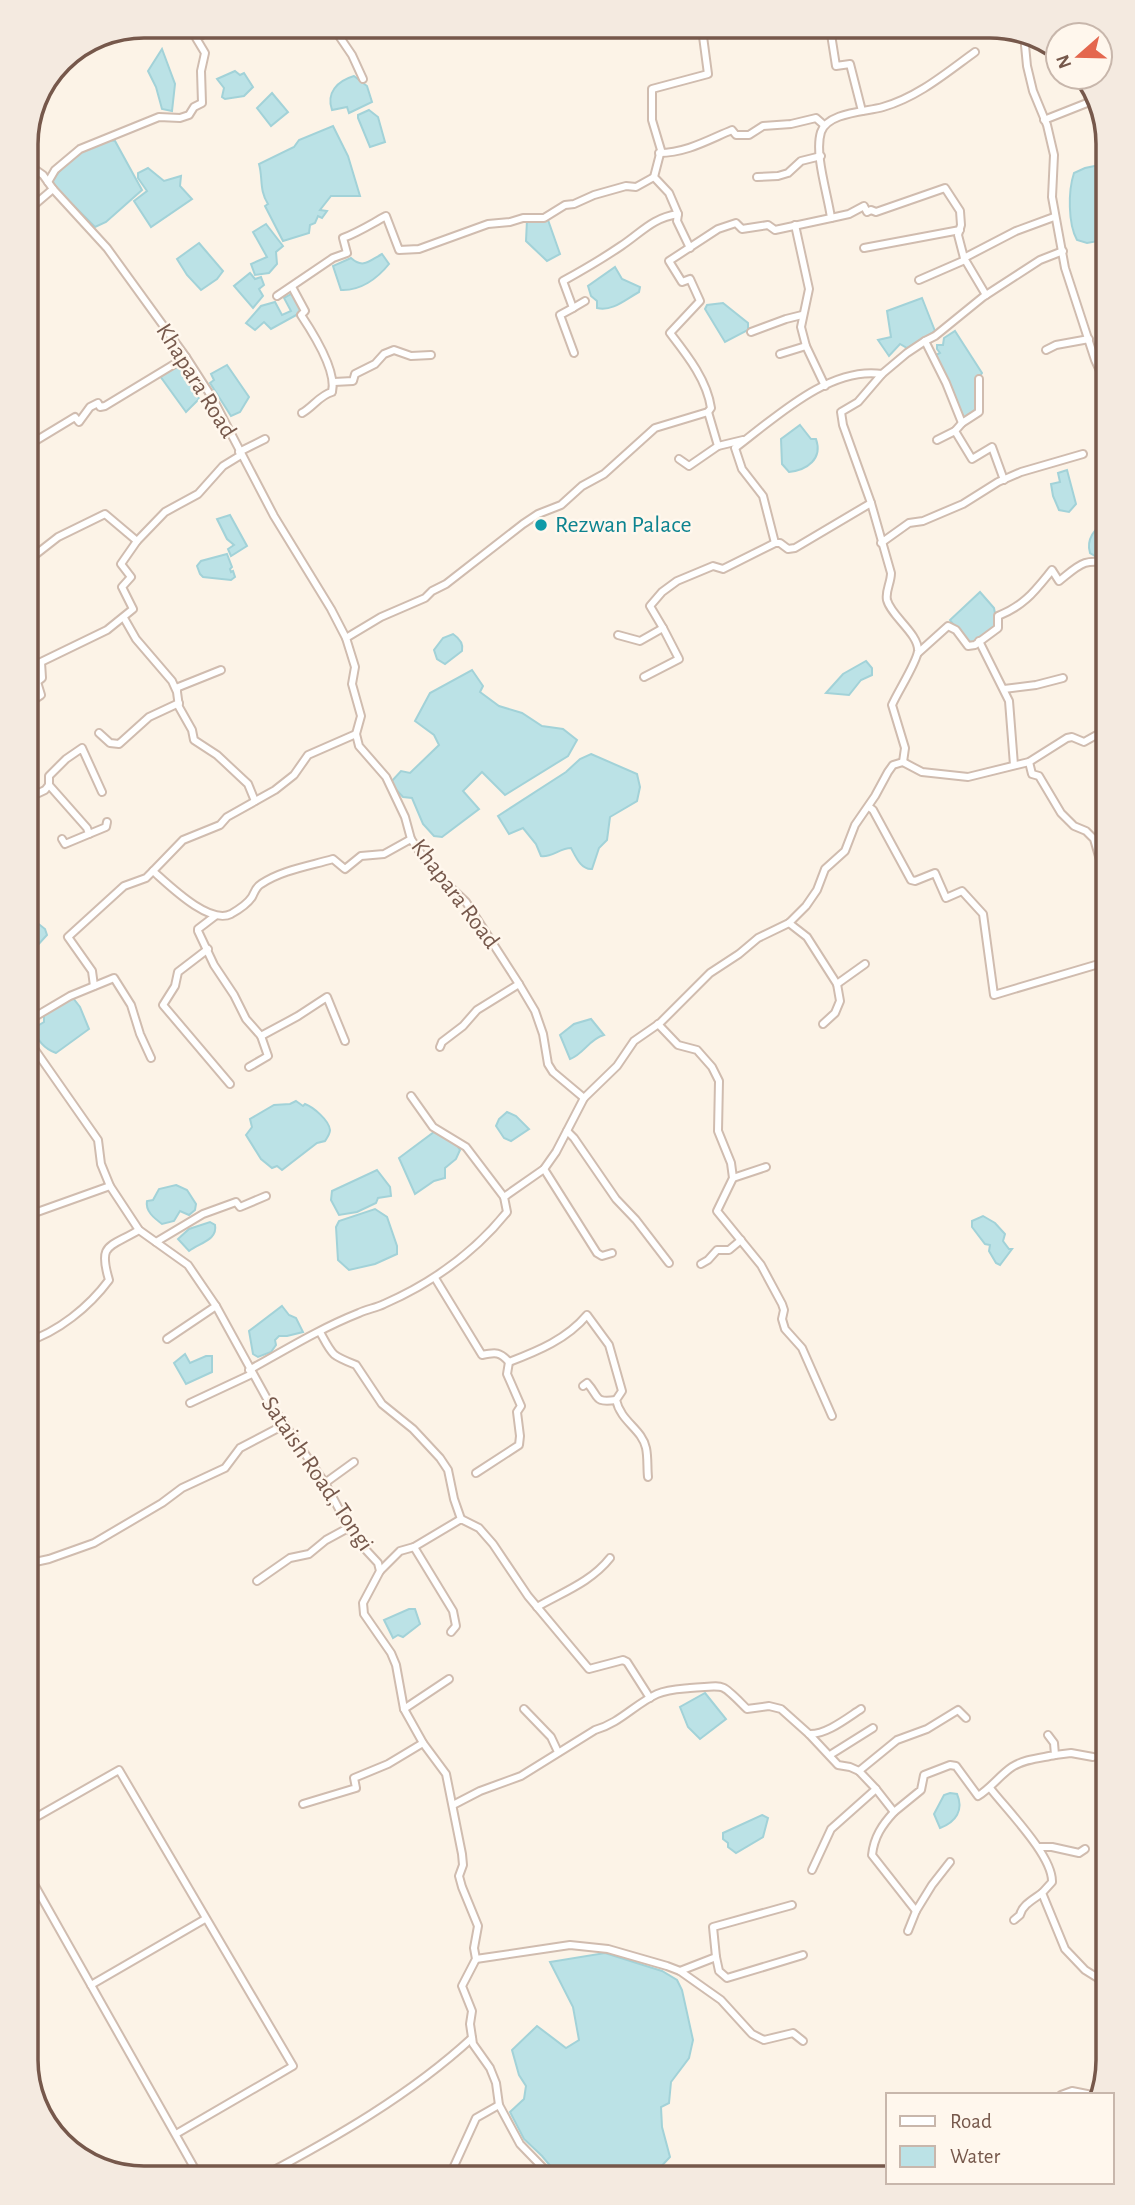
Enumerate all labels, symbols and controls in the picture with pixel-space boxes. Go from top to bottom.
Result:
north arrow [1044,21,1114,91]
text: N [1053,52,1076,71]
street label: Khapara Road [151,319,241,443]
place label: Rezwan Palace [555,513,692,537]
marker: Rezwan Palace [533,517,549,533]
street label: Khapara Road [406,835,504,953]
street label: Sataish Road, Tongi [257,1392,377,1556]
legend [886,2093,1114,2184]
text: Road [950,2111,992,2132]
text: Water [950,2146,1000,2167]

